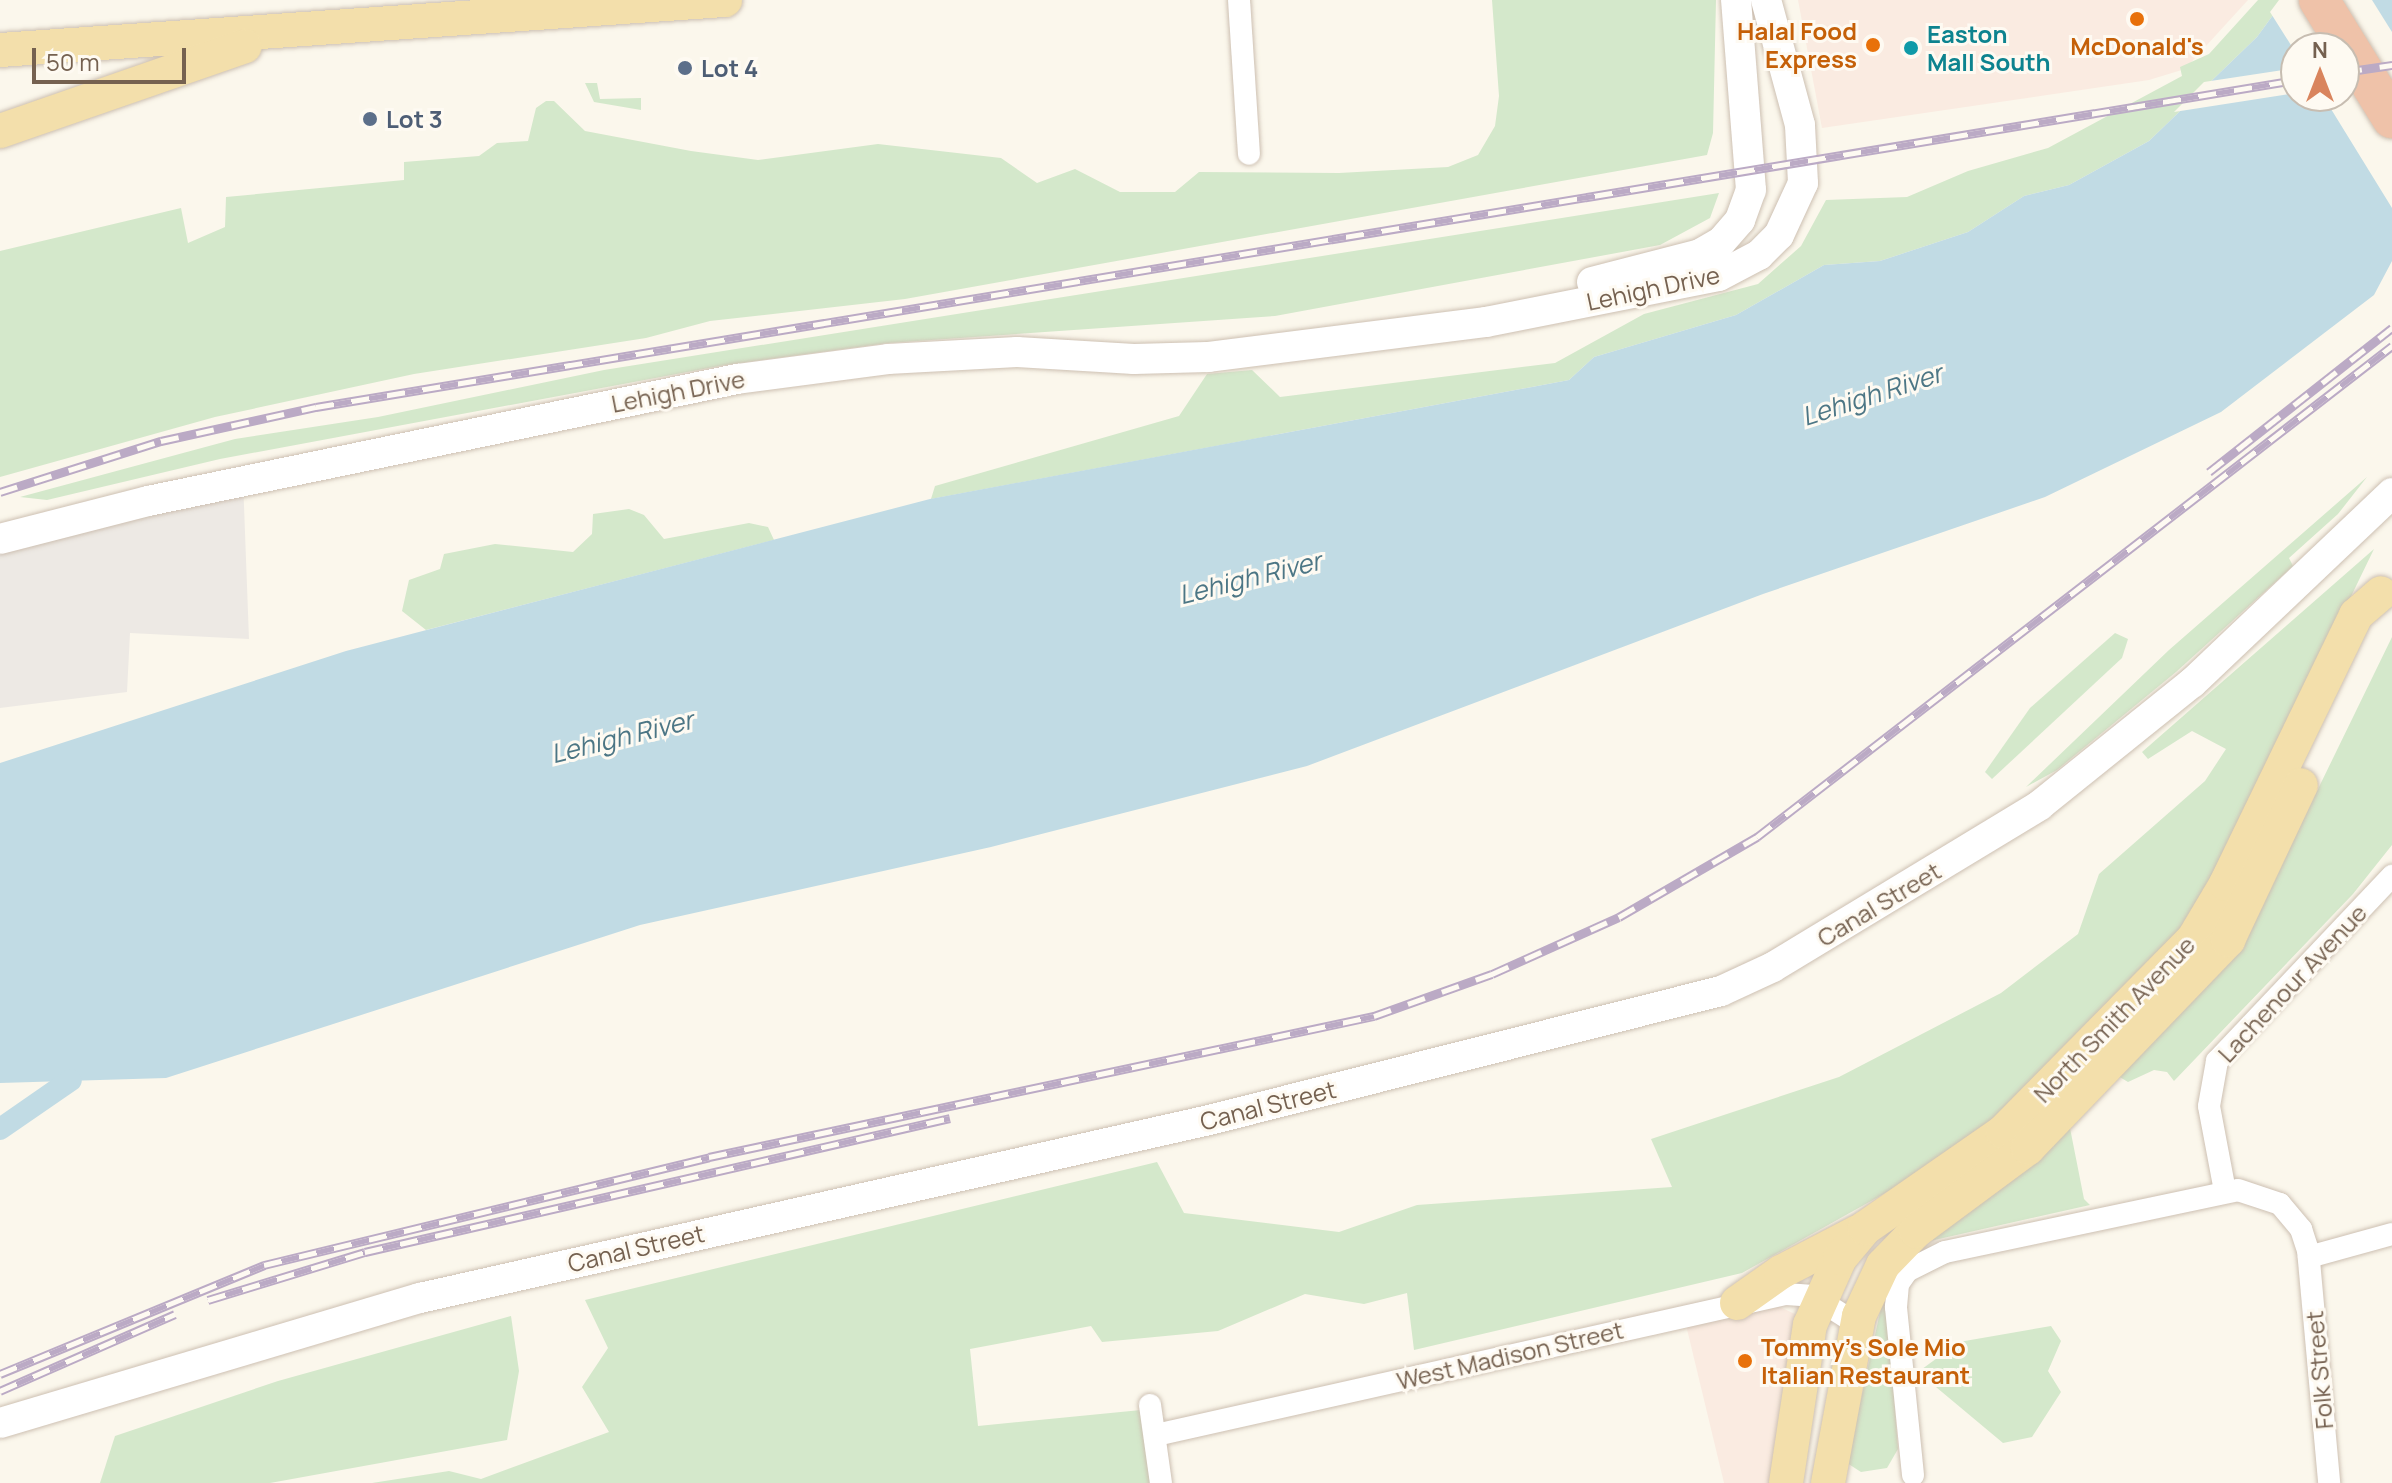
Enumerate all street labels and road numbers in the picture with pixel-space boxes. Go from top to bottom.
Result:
street label: Lehigh Drive [1584,260,1722,316]
street label: Lehigh Drive [609,364,747,418]
street label: Canal Street [1812,856,1946,952]
street label: Lachenour Avenue [2212,898,2372,1068]
street label: North Smith Avenue [2027,930,2201,1108]
street label: Canal Street [1197,1074,1339,1136]
street label: Canal Street [565,1218,707,1278]
street label: Folk Street [2299,1310,2339,1430]
street label: West Madison Street [1394,1315,1626,1395]

